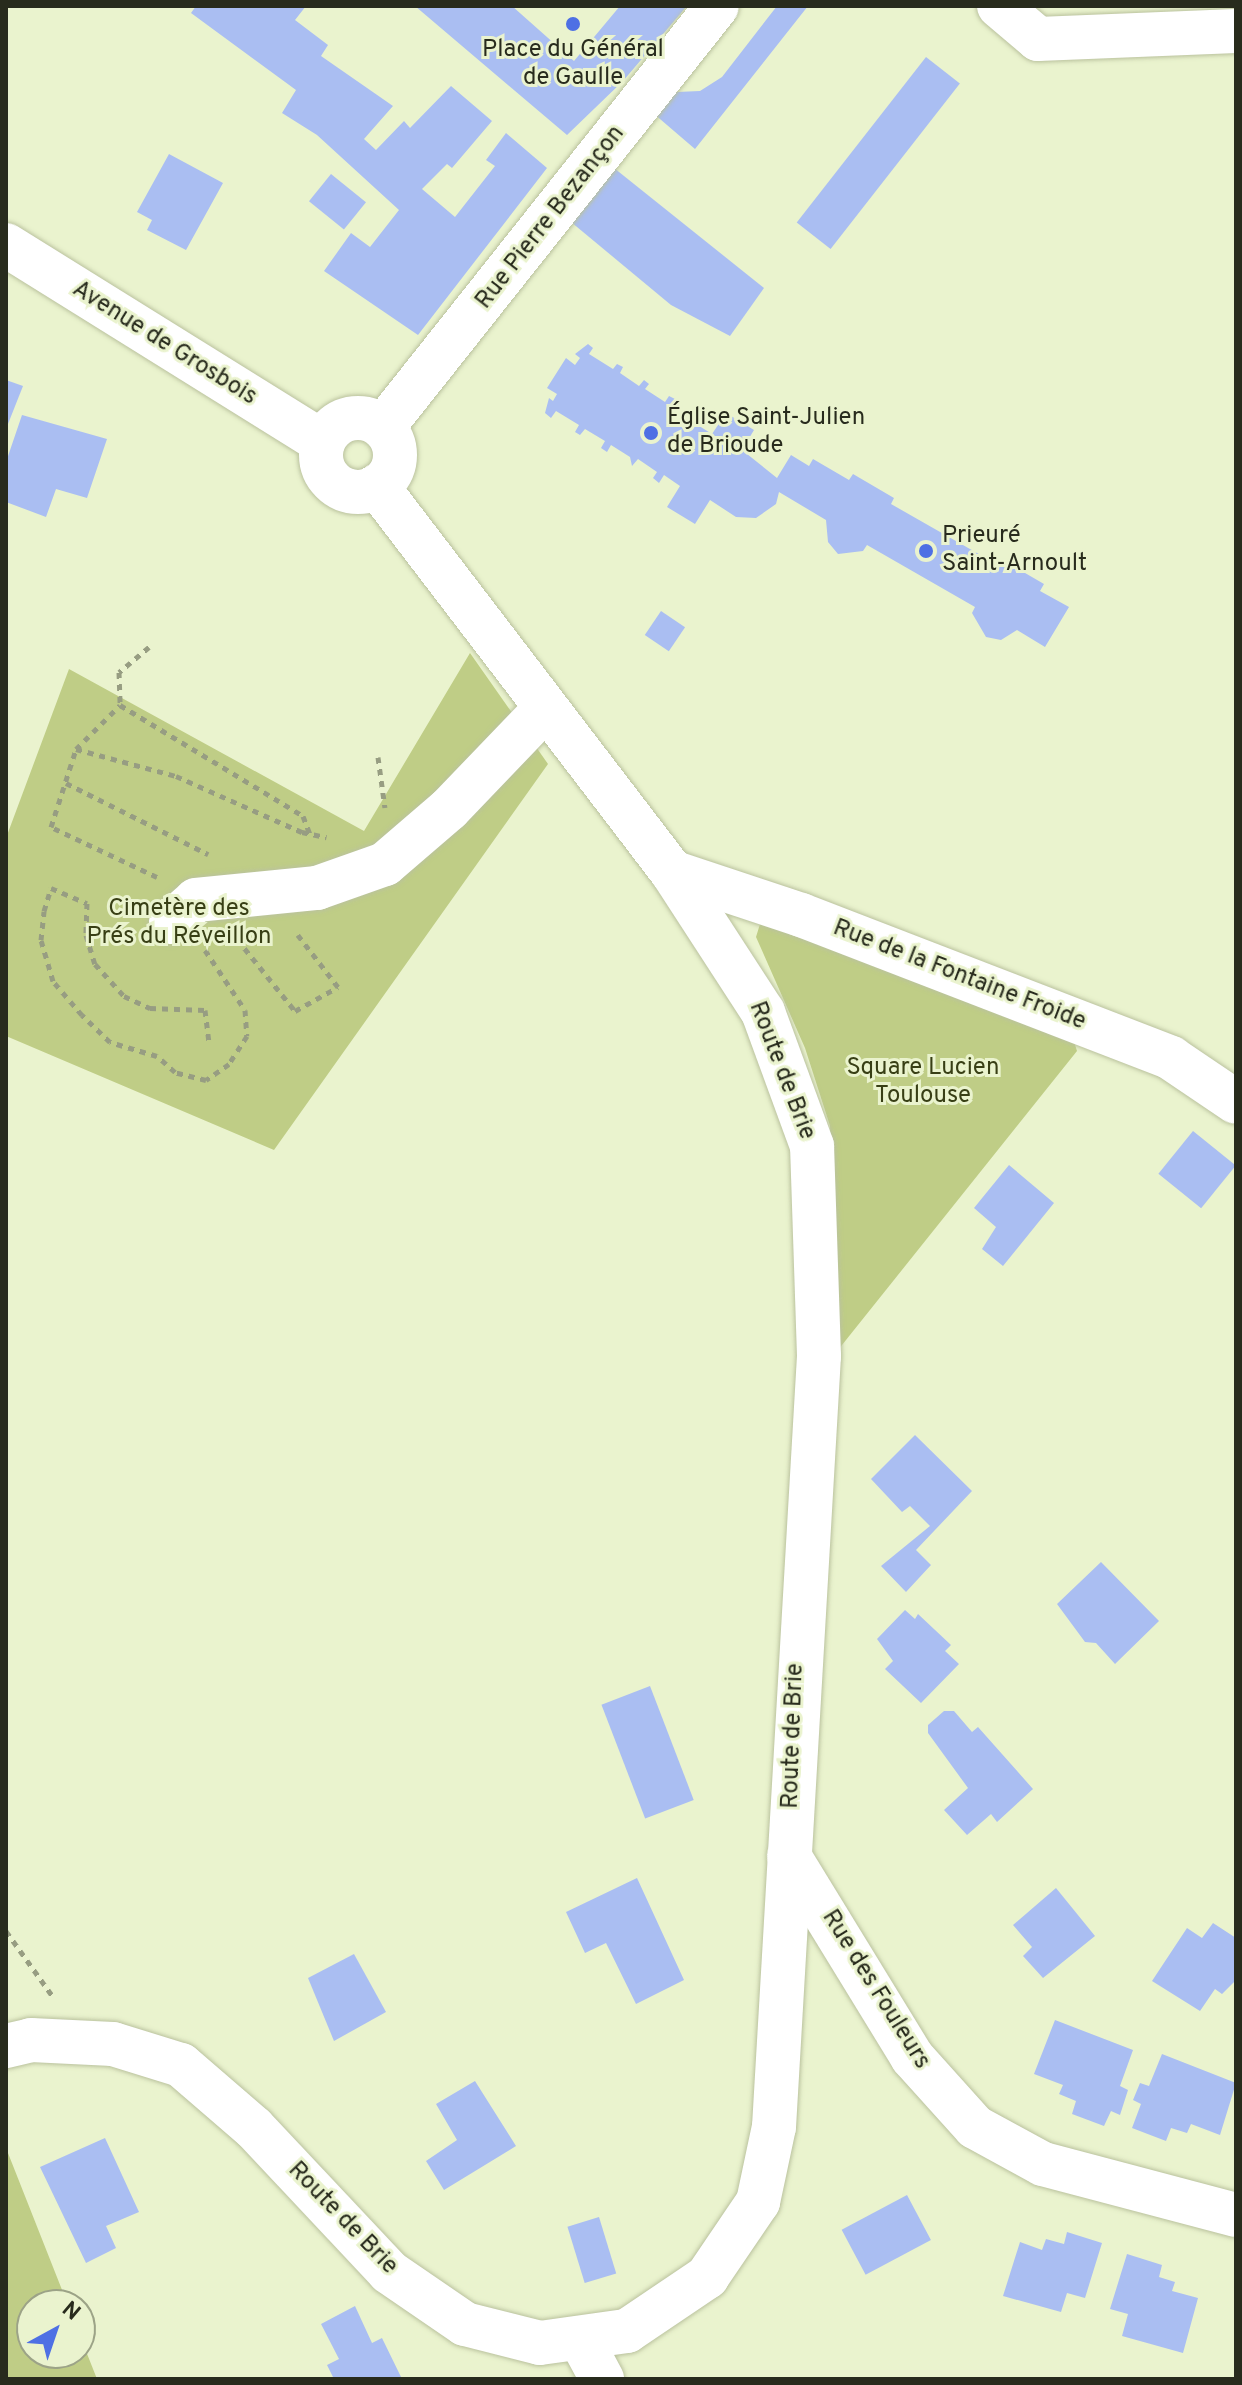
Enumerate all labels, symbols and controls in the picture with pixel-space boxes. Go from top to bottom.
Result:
marker: Place du Général de Gaulle [564,15,582,33]
place label: Place du Général de Gaulle [482,37,664,93]
street label: Rue Pierre Bezançon [470,121,632,315]
street label: Avenue de Grosbois [66,276,262,412]
place label: Église Saint-Julien de Brioude [667,405,865,461]
marker: Église Saint-Julien de Brioude [642,424,660,442]
place label: Prieuré Saint-Arnoult [942,523,1087,579]
marker: Prieuré Saint-Arnoult [917,542,935,560]
park label: Cimetère des Prés du Réveillon [86,896,272,952]
street label: Rue de la Fontaine Froide [829,914,1089,1038]
street label: Route de Brie [741,998,821,1144]
park label: Square Lucien Toulouse [847,1055,999,1111]
street label: Route de Brie [777,1663,811,1809]
street label: Rue des Fouleurs [814,1905,936,2075]
street label: Route de Brie [281,2157,403,2281]
north arrow [16,2289,96,2369]
text: N [56,2296,85,2327]

